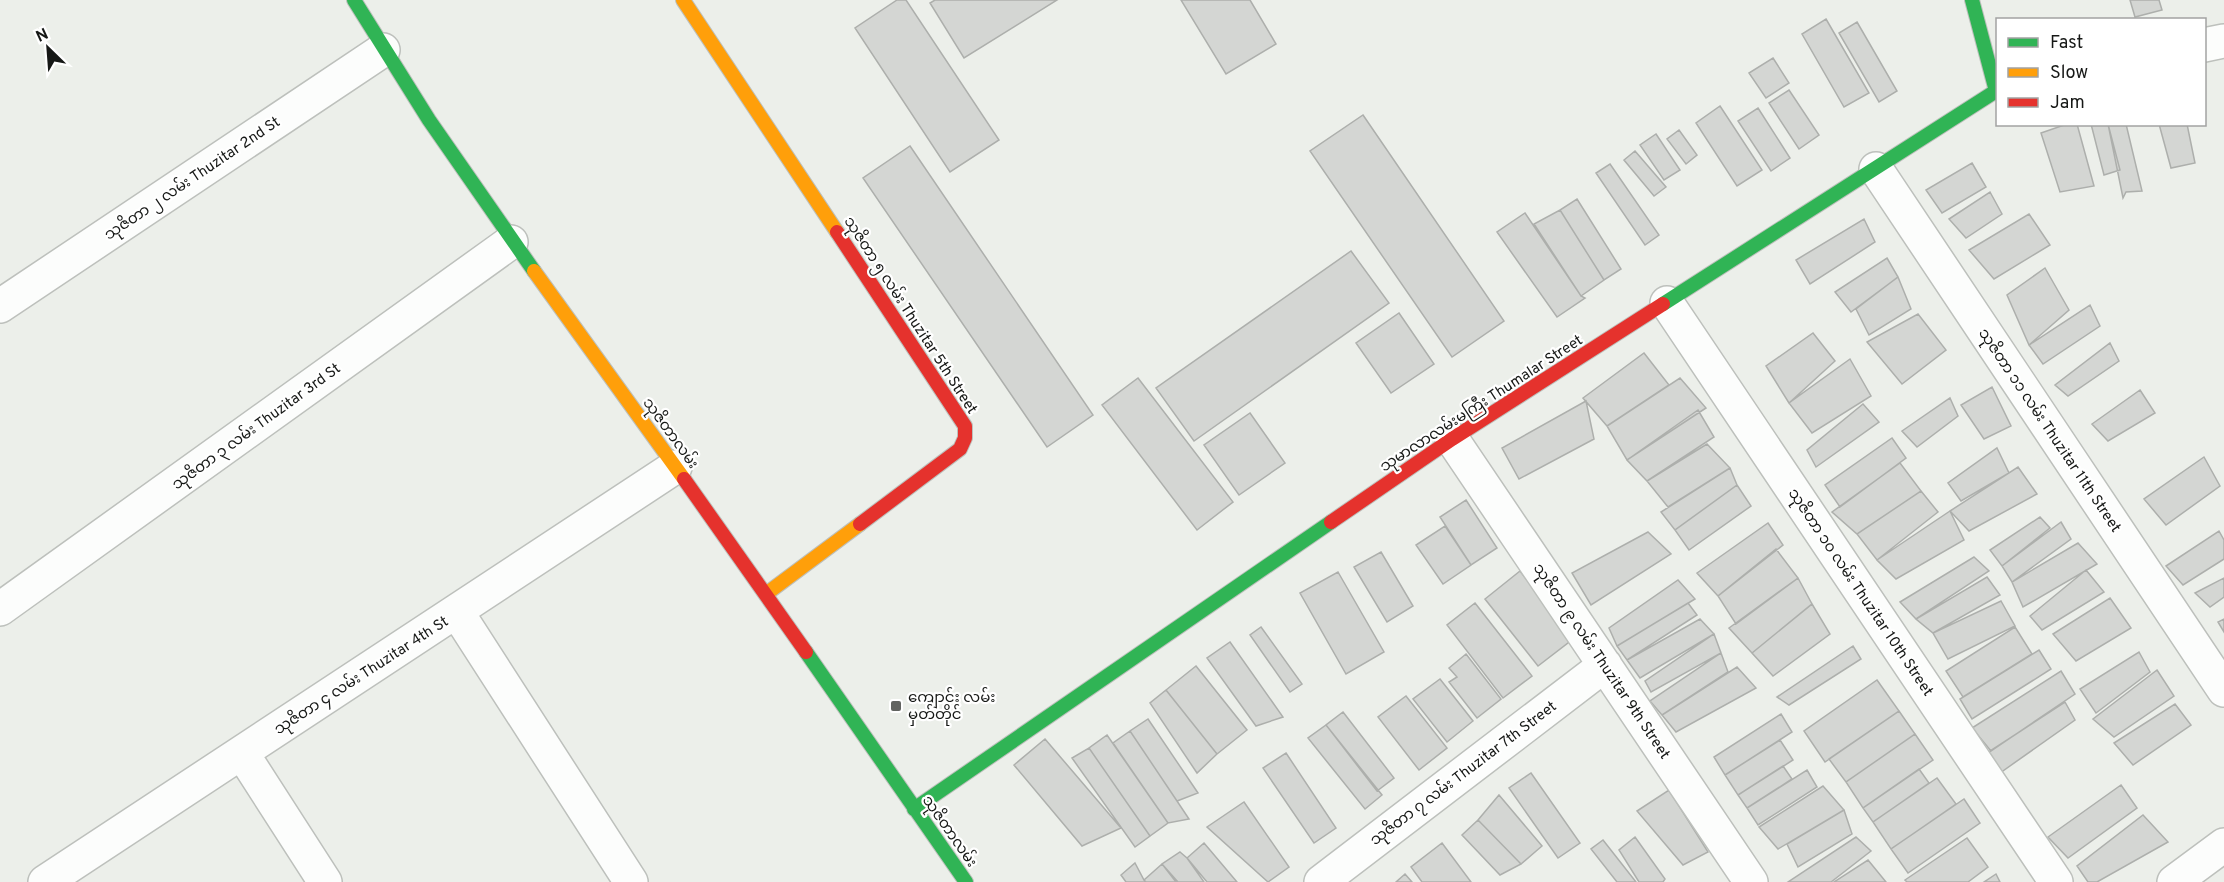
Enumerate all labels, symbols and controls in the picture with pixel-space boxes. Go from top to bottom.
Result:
north arrow [18,18,78,78]
legend [1996,18,2206,126]
text: N [33,25,52,48]
text: Fast [2050,32,2083,55]
text: Slow [2050,62,2088,85]
text: Jam [2050,92,2085,115]
street label: သုဇိတာ ၂ လမ်း Thuzitar 2nd St [100,112,285,246]
street label: သုဇိတာ ၅ လမ်း Thuzitar 5th Street [838,212,982,419]
street label: သုဇိတာ ၁၁ လမ်း Thuzitar 11th Street [1972,324,2126,537]
street label: သုမာလာလမ်းမကြီး Thumalar Street [1376,330,1587,478]
street label: သုဇိတာ ၃ လမ်း Thuzitar 3rd St [168,358,346,496]
street label: သုဇိတာလမ်း [637,394,704,474]
street label: သုဇိတာ ၁၀ လမ်း Thuzitar 10th Street [1782,484,1938,701]
street label: သုဇိတာ ၉ လမ်း Thuzitar 9th Street [1527,559,1675,764]
street label: သုဇိတာ ၄ လမ်း Thuzitar 4th St [270,611,453,741]
place label: ကျောင်း လမ်း မှတ်တိုင် [908,687,996,726]
street label: သုဇိတာ ၇ လမ်း Thuzitar 7th Street [1366,696,1562,851]
marker: ကျောင်း လမ်း မှတ်တိုင် [889,699,903,713]
street label: သုဇိတာလမ်း [916,791,982,872]

